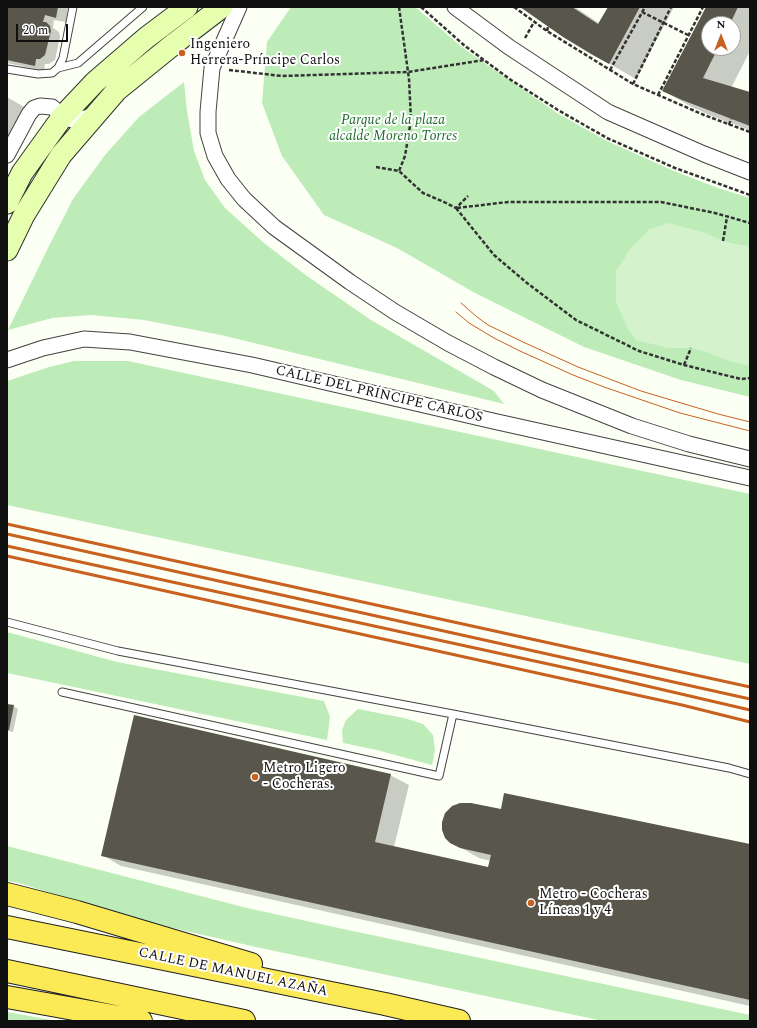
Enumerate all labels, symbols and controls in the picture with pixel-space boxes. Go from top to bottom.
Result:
scale bar [18,16,70,42]
north arrow [701,16,741,56]
text: N [717,16,725,33]
text: 20 m [23,21,48,40]
place label: Ingeniero Herrera-Príncipe Carlos [190,37,340,70]
marker: Ingeniero Herrera-Príncipe Carlos [177,48,187,58]
park label: Parque de la plaza alcalde Moreno Torres [329,113,457,146]
street label: CALLE DEL PRÍNCIPE CARLOS [274,363,484,427]
place label: Metro Ligero - Cocheras. [263,761,346,794]
marker: Metro Ligero - Cocheras. [250,772,260,782]
place label: Metro - Cocheras Líneas 1 y 4 [539,887,648,920]
marker: Metro - Cocheras Líneas 1 y 4 [526,898,536,908]
street label: CALLE DE MANUEL AZAÑA [137,945,329,1001]

